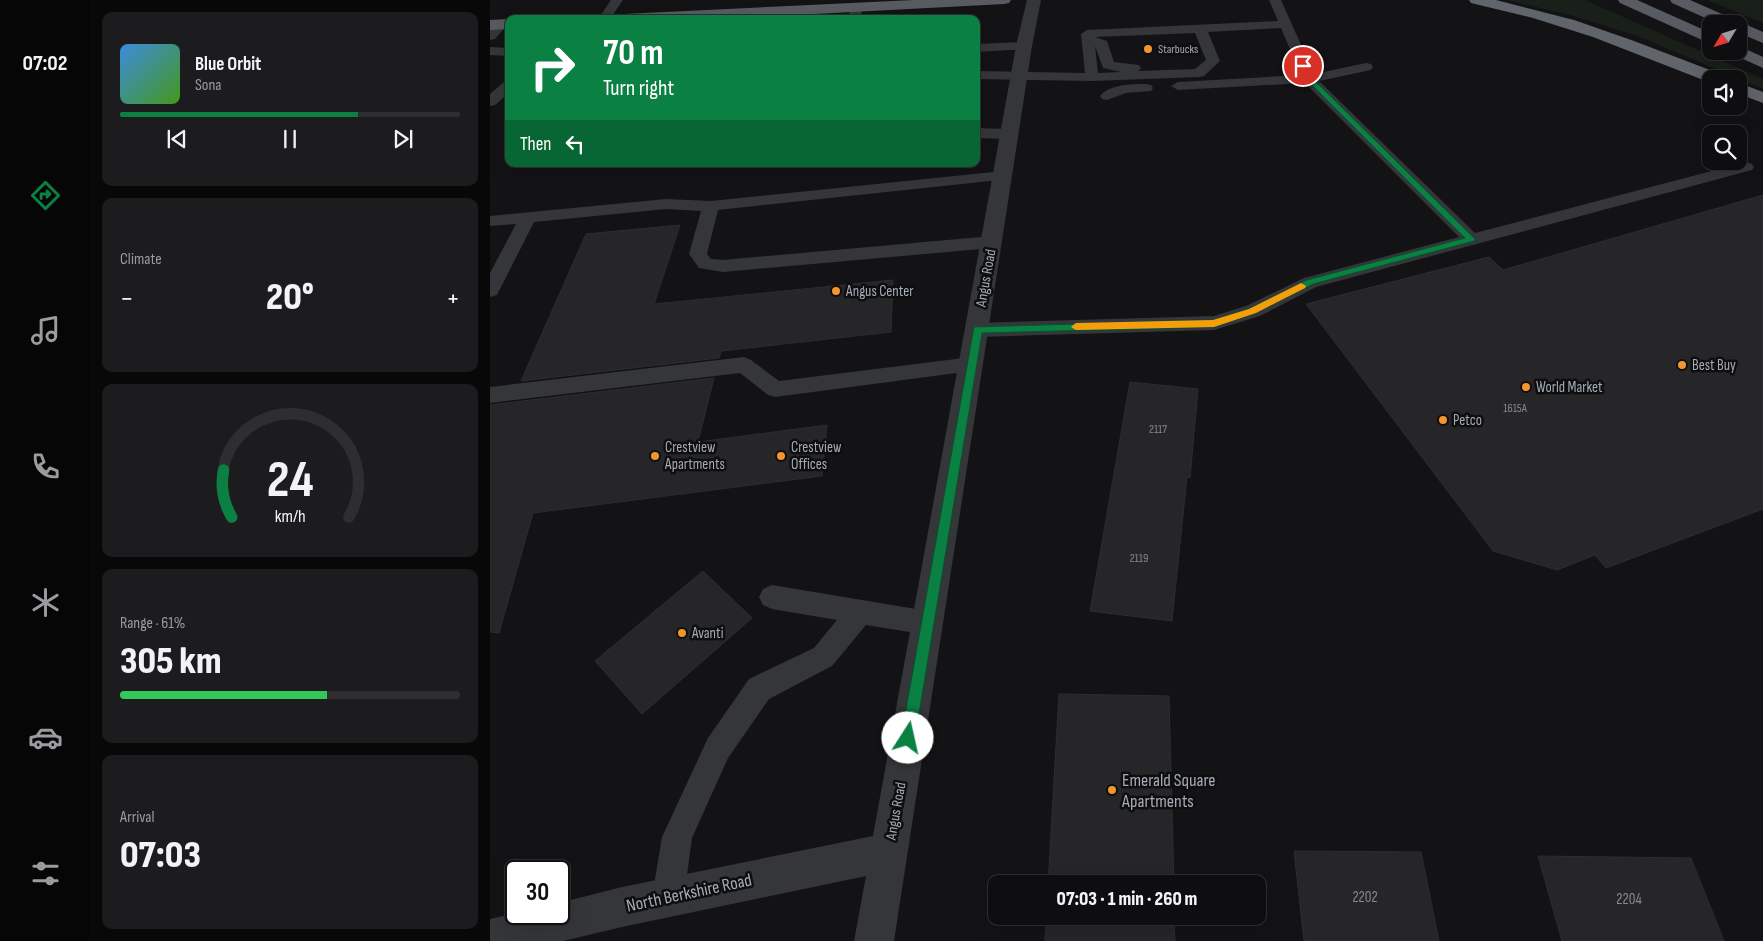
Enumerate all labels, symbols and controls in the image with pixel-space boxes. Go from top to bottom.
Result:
north arrow [1702,15,1748,60]
map controls [1702,15,1747,170]
text: 70 m [603,32,663,75]
icon: right [520,35,585,100]
place label: Starbucks [1158,42,1198,57]
marker: Starbucks [1142,43,1154,55]
pin [1282,45,1324,87]
text: 07:02 [23,50,67,77]
icon: arrive [1289,52,1317,80]
text: Blue Orbit [195,53,261,76]
button: sound [1702,70,1747,115]
text: Turn right [603,75,674,102]
text: Sona [195,76,222,95]
icon: previous [163,125,191,153]
icon: pause [276,125,304,153]
icon: next [389,125,417,153]
button: search [1702,125,1747,170]
icon: left [561,130,589,158]
text: Then [520,133,551,156]
icon: directions [28,178,63,213]
street label: Angus Road [971,248,1000,309]
text: Climate [120,250,162,269]
text: 20° [266,275,314,320]
text: − [120,282,134,315]
text: + [446,282,460,315]
place label: Angus Center [845,282,914,301]
marker: Angus Center [830,285,842,297]
icon: music [28,313,63,348]
place label: Best Buy [1692,356,1736,375]
marker: Best Buy [1676,359,1688,371]
place label: World Market [1536,378,1603,397]
marker: World Market [1520,381,1532,393]
house number: 1615A [1503,401,1528,416]
place label: Petco [1453,411,1482,430]
marker: Petco [1437,414,1449,426]
house number: 2117 [1149,422,1167,437]
place label: Crestview Apartments [664,438,725,474]
place label: Crestview Offices [791,438,842,474]
icon: phone [28,449,63,484]
text: 24 [267,449,313,512]
marker: Crestview Apartments [649,450,661,462]
marker: Crestview Offices [775,450,787,462]
text: km/h [275,506,305,527]
house number: 2119 [1130,551,1148,566]
icon: climate [28,585,63,620]
text: Range · 61% [120,614,185,633]
place label: Avanti [691,624,724,643]
marker: Avanti [676,627,688,639]
text: 305 km [120,639,222,684]
position arrow [881,711,933,763]
icon: car [28,720,63,755]
place label: Emerald Square Apartments [1121,770,1216,812]
street label: Angus Road [881,781,910,842]
marker: Emerald Square Apartments [1106,784,1118,796]
text: Arrival [120,808,154,827]
text: 07:03 [120,833,201,878]
icon: filters [28,856,63,891]
speed limit sign: 30 [505,860,570,925]
street label: North Berkshire Road [624,869,754,917]
text: 07:03 · 1 min · 260 m [1057,888,1197,911]
house number: 2202 [1352,888,1378,907]
house number: 2204 [1616,890,1642,909]

